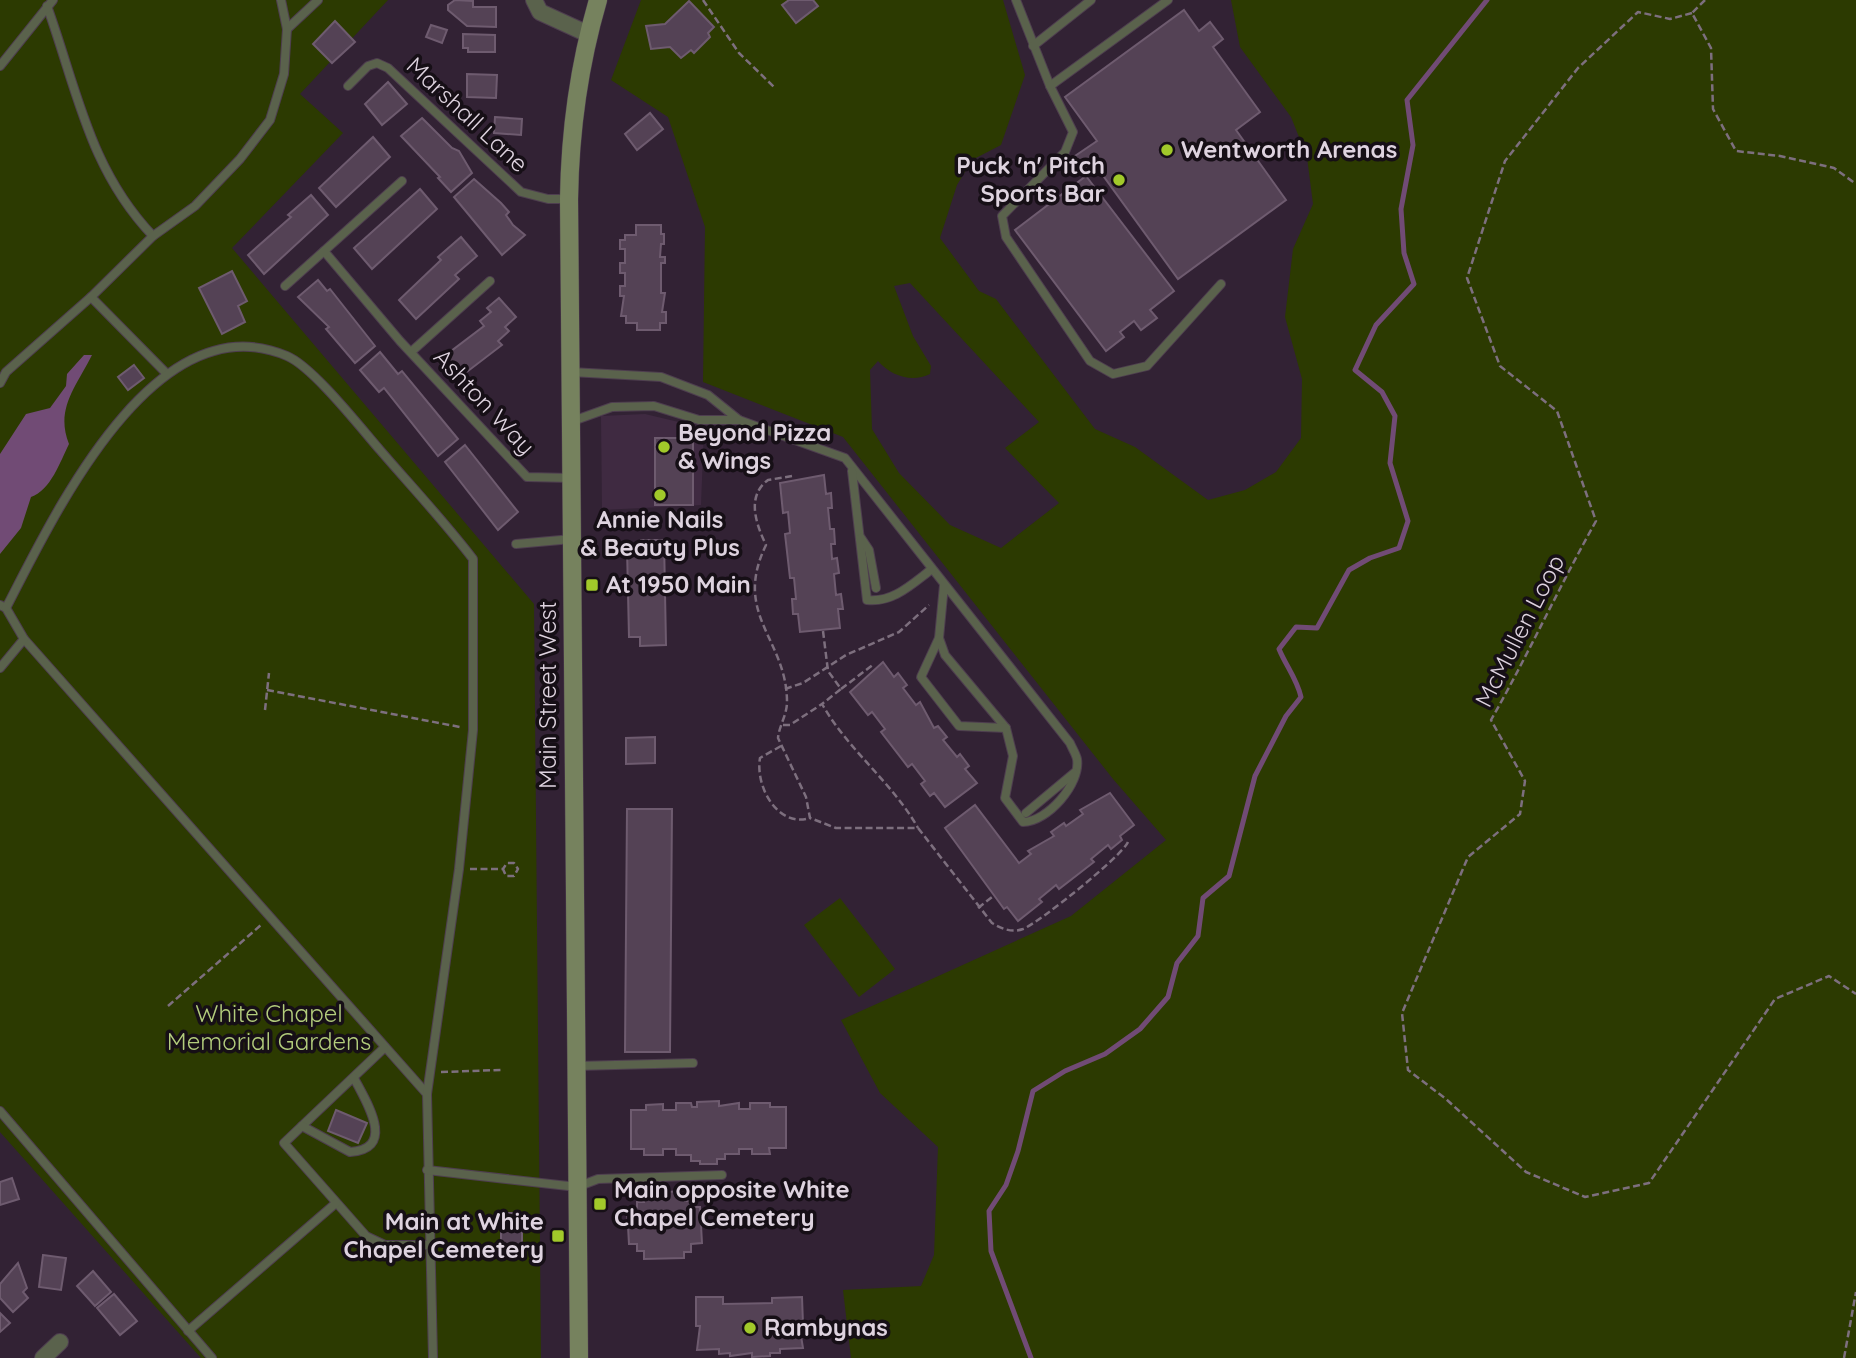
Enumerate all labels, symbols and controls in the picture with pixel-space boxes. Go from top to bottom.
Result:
street label: Marshall Lane [401,50,535,178]
place label: Wentworth Arenas [1181,134,1397,164]
marker: Wentworth Arenas [1159,142,1175,158]
place label: Puck 'n' Pitch Sports Bar [956,150,1105,208]
marker: Puck 'n' Pitch Sports Bar [1111,172,1127,188]
street label: Ashton Way [428,342,542,461]
place label: Beyond Pizza & Wings [678,417,831,475]
marker: Beyond Pizza & Wings [656,439,672,455]
marker: Annie Nails & Beauty Plus [652,487,668,503]
place label: Annie Nails & Beauty Plus [580,504,740,562]
street label: McMullen Loop [1468,549,1570,712]
place label: At 1950 Main [606,569,751,599]
marker: At 1950 Main [584,577,600,593]
street label: Main Street West [532,601,562,789]
park label: White Chapel Memorial Gardens [167,998,371,1056]
place label: Main opposite White Chapel Cemetery [614,1174,850,1232]
marker: Main opposite White Chapel Cemetery [592,1196,608,1212]
place label: Main at White Chapel Cemetery [344,1206,544,1264]
marker: Main at White Chapel Cemetery [550,1228,566,1244]
place label: Rambynas [764,1312,888,1342]
marker: Rambynas [742,1320,758,1336]

